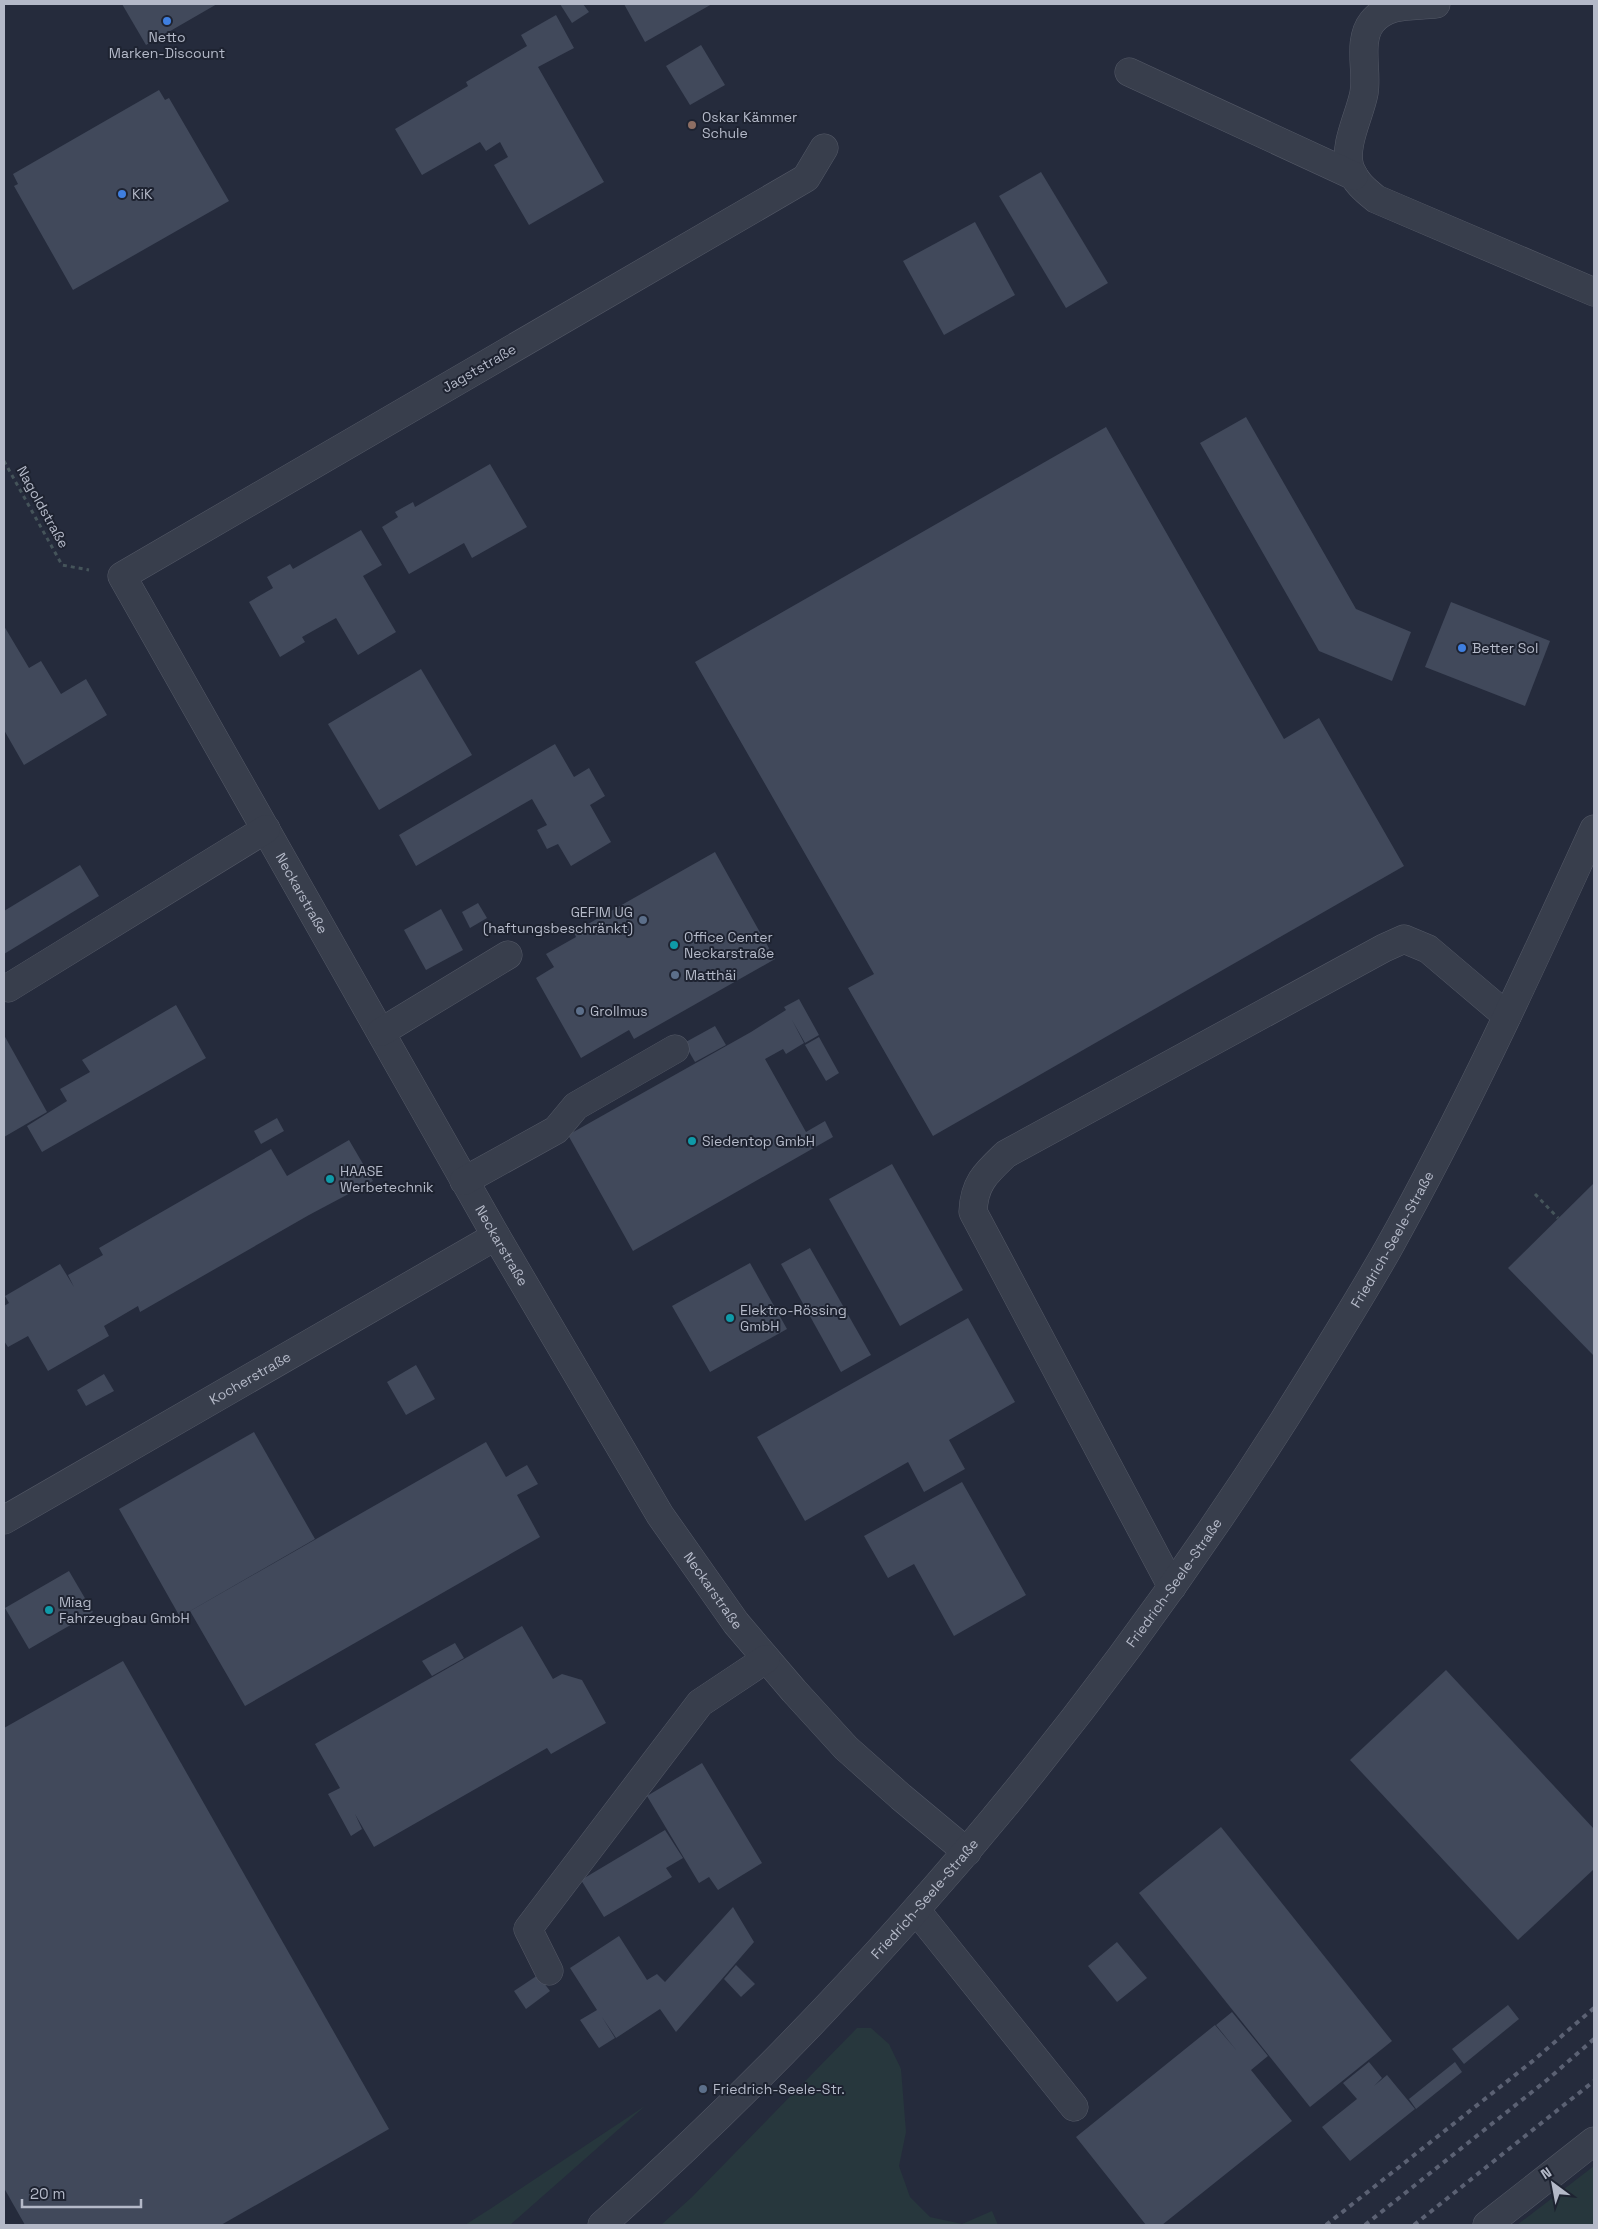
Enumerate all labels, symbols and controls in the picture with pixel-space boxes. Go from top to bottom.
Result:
marker: Netto Marken-Discount [161,15,173,27]
place label: Netto Marken-Discount [109,28,225,62]
place label: Oskar Kämmer Schule [702,108,797,142]
marker: Oskar Kämmer Schule [686,119,698,131]
place label: KiK [132,185,153,203]
marker: KiK [116,188,128,200]
street label: Jagststraße [439,340,519,396]
street label: Nagoldstraße [13,463,73,551]
place label: Better Sol [1472,639,1538,657]
marker: Better Sol [1456,642,1468,654]
street label: Neckarstraße [272,849,332,937]
place label: GEFIM UG (haftungsbeschränkt) [483,903,633,937]
marker: GEFIM UG (haftungsbeschränkt) [637,914,649,926]
place label: Office Center Neckarstraße [684,928,774,962]
marker: Office Center Neckarstraße [668,939,680,951]
place label: Matthäi [685,966,736,984]
marker: Matthäi [669,969,681,981]
place label: Grollmus [590,1002,648,1020]
marker: Grollmus [574,1005,586,1017]
place label: Siedentop GmbH [702,1132,815,1150]
marker: Siedentop GmbH [686,1135,698,1147]
place label: HAASE Werbetechnik [340,1162,434,1196]
street label: Friedrich-Seele-Straße [1347,1168,1438,1311]
marker: HAASE Werbetechnik [324,1173,336,1185]
street label: Neckarstraße [471,1202,532,1289]
place label: Elektro-Rössing GmbH [740,1301,847,1335]
marker: Elektro-Rössing GmbH [724,1312,736,1324]
street label: Kocherstraße [206,1347,294,1409]
street label: Friedrich-Seele-Straße [1122,1515,1226,1651]
street label: Neckarstraße [680,1548,746,1633]
place label: Miag Fahrzeugbau GmbH [59,1593,190,1627]
marker: Miag Fahrzeugbau GmbH [43,1604,55,1616]
street label: Friedrich-Seele-Straße [867,1835,982,1963]
place label: Friedrich-Seele-Str. [713,2080,845,2098]
marker: Friedrich-Seele-Str. [697,2083,709,2095]
north arrow [1528,2159,1578,2209]
text: N [1537,2163,1555,2183]
scale bar [22,2176,141,2208]
text: 20 m [30,2184,65,2203]

